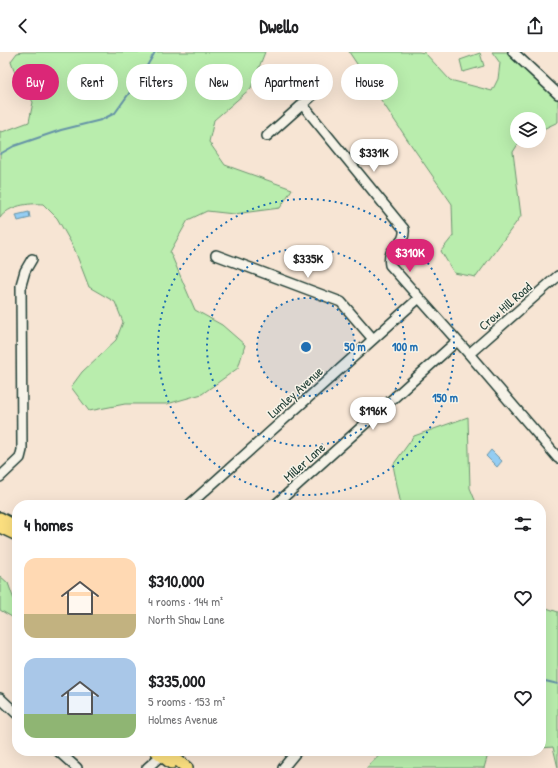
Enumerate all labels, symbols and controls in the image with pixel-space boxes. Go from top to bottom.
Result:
text: Dwello [259,14,299,39]
icon: back [12,15,34,37]
icon: share [524,15,546,37]
chip: Buy [12,64,59,100]
chip: Rent [67,64,118,100]
chip: Filters [126,64,187,100]
chip: New [195,64,243,100]
chip: Apartment [251,64,333,100]
chip: House [341,64,398,100]
map controls [510,112,546,148]
button: layers [510,112,546,148]
pin: $331K [346,139,402,173]
text: $331K [359,143,389,161]
pin: $310K [382,239,438,273]
text: $310K [395,243,425,261]
pin: $335K [280,245,336,279]
text: $335K [293,249,323,267]
street label: Crow Hill Road [474,278,536,334]
text: 50 m [344,338,366,355]
text: 100 m [392,338,418,355]
centre of rings [299,340,313,354]
street label: Lumley Avenue [263,362,327,422]
text: 150 m [432,389,458,406]
pin: $196K [345,397,401,431]
text: $196K [359,401,387,419]
street label: Miller Lane [279,438,329,486]
text: 4 homes [24,513,73,536]
icon: filters [512,513,534,535]
text: $310,000 [148,569,204,592]
icon: home [56,574,104,622]
icon: heart [512,587,534,609]
text: 4 rooms · 144 m² [148,592,223,610]
text: North Shaw Lane [148,610,225,628]
text: $335,000 [148,669,205,692]
icon: home [56,674,104,722]
icon: heart [512,687,534,709]
text: 5 rooms · 153 m² [148,692,225,710]
text: Holmes Avenue [148,710,218,728]

